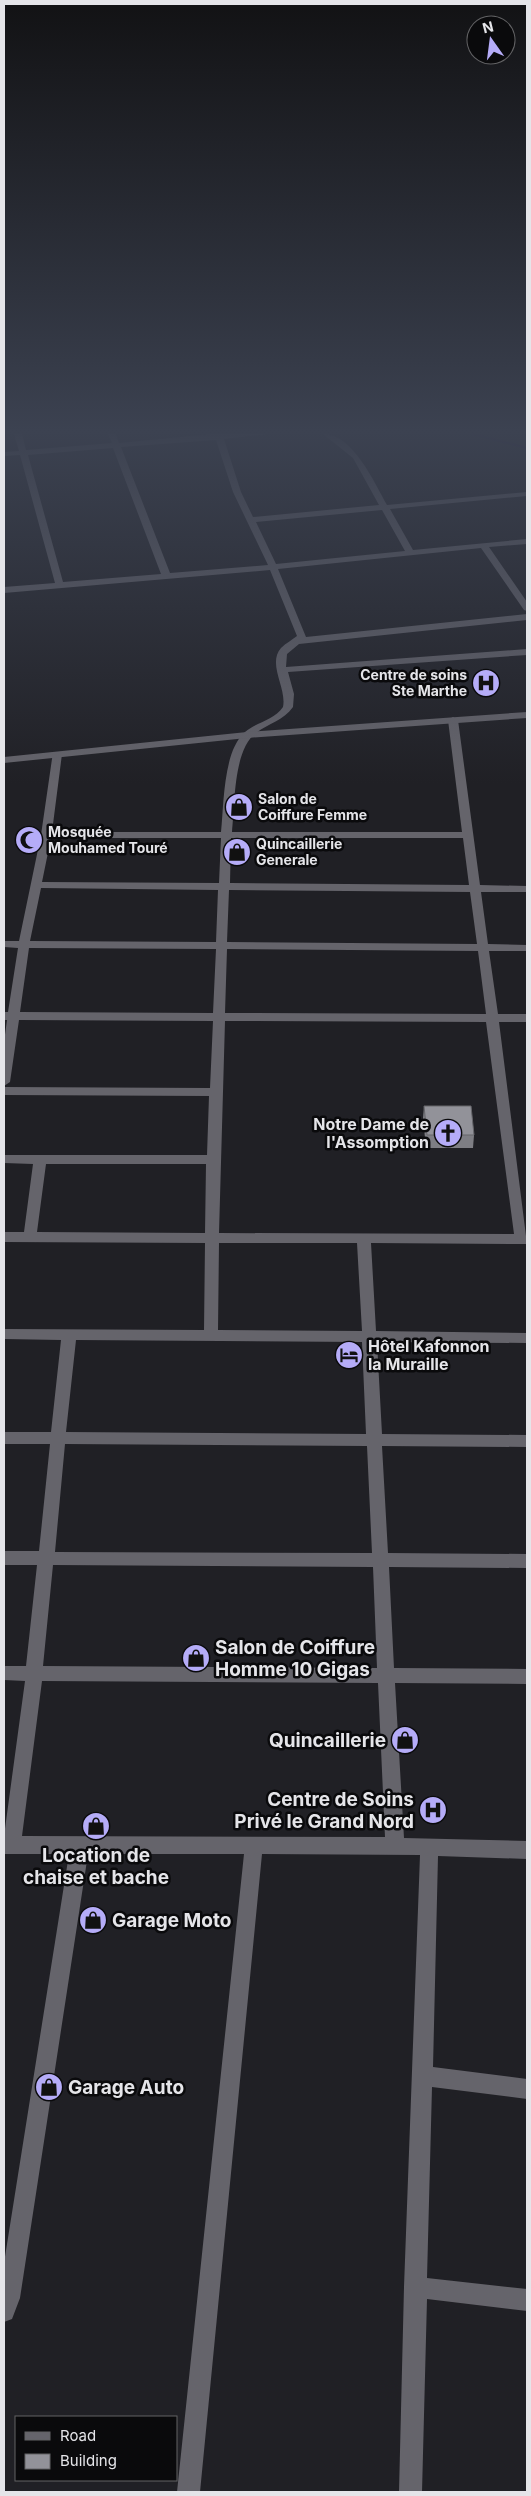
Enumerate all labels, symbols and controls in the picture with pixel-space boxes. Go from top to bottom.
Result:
north arrow [466,15,516,65]
text: N [481,17,495,36]
place label: Centre de soins Ste Marthe [360,666,467,699]
hospital icon: Centre de soins Ste Marthe [471,668,501,698]
place label: Salon de Coiffure Femme [258,790,367,823]
shop icon: Salon de Coiffure Femme [224,792,254,822]
place label: Mosquée Mouhamed Touré [48,823,168,856]
mosque icon: Mosquée Mouhamed Touré [14,825,44,855]
place label: Quincaillerie Generale [256,835,342,868]
shop icon: Quincaillerie Generale [222,837,252,867]
place label: Notre Dame de l'Assomption [313,1114,429,1152]
church icon: Notre Dame de l'Assomption [433,1118,463,1148]
place label: Hôtel Kafonnon la Muraille [368,1336,489,1374]
hotel icon: Hôtel Kafonnon la Muraille [334,1340,364,1370]
place label: Salon de Coiffure Homme 10 Gigas [215,1636,375,1681]
shop icon: Salon de Coiffure Homme 10 Gigas [181,1643,211,1673]
shop icon: Quincaillerie [390,1725,420,1755]
place label: Quincaillerie [269,1729,386,1752]
place label: Centre de Soins Privé le Grand Nord [234,1788,414,1833]
hospital icon: Centre de Soins Privé le Grand Nord [418,1795,448,1825]
shop icon: Location de chaise et bache [81,1811,111,1841]
place label: Location de chaise et bache [23,1844,169,1889]
shop icon: Garage Moto [78,1905,108,1935]
place label: Garage Moto [112,1909,231,1932]
shop icon: Garage Auto [34,2072,64,2102]
place label: Garage Auto [68,2076,184,2099]
legend [15,2416,178,2481]
text: Road [60,2426,96,2445]
text: Building [60,2451,117,2470]

